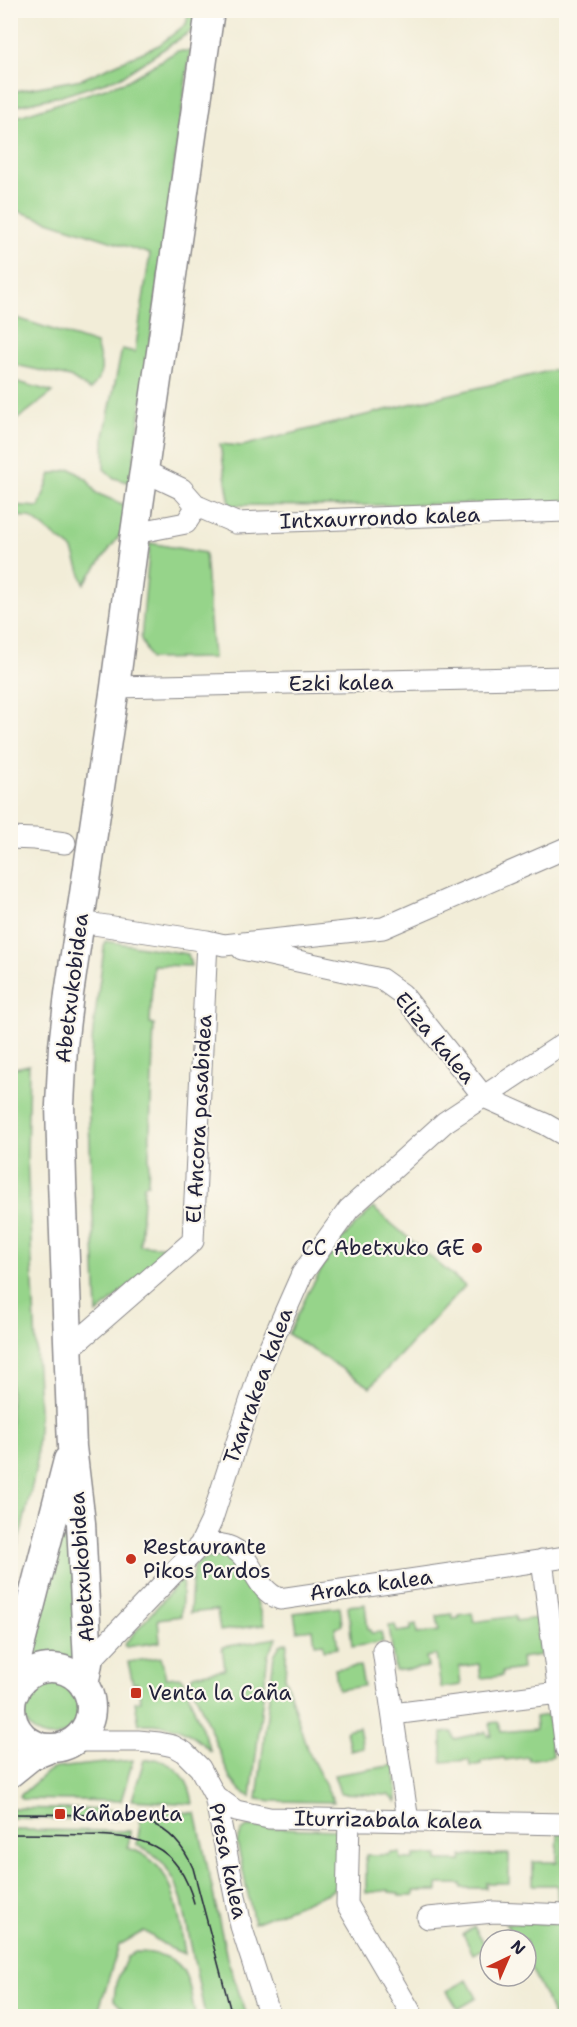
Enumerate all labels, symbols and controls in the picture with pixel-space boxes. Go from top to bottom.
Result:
street label: Intxaurrondo kalea [279,501,481,535]
street label: Ezki kalea [288,668,394,698]
street label: Abetxukobidea [49,911,95,1065]
street label: Eliza kalea [388,986,482,1090]
street label: El Ancora pasabidea [180,1014,218,1224]
place label: CC Abetxuko GE [301,1234,465,1262]
marker: CC Abetxuko GE [470,1241,484,1255]
street label: Txarrakea kalea [217,1304,299,1468]
street label: Abetxukobidea [63,1491,101,1643]
place label: Restaurante Pikos Pardos [143,1533,271,1585]
marker: Restaurante Pikos Pardos [124,1552,138,1566]
street label: Araka kalea [308,1563,434,1607]
place label: Venta la Caña [148,1679,292,1707]
marker: Venta la Caña [129,1686,143,1700]
place label: Kañabenta [72,1800,182,1828]
street label: Presa kalea [202,1800,254,1922]
street label: Iturrizabala kalea [294,1804,482,1836]
marker: Kañabenta [53,1807,67,1821]
north arrow [478,1928,538,1988]
text: N [506,1936,530,1960]

